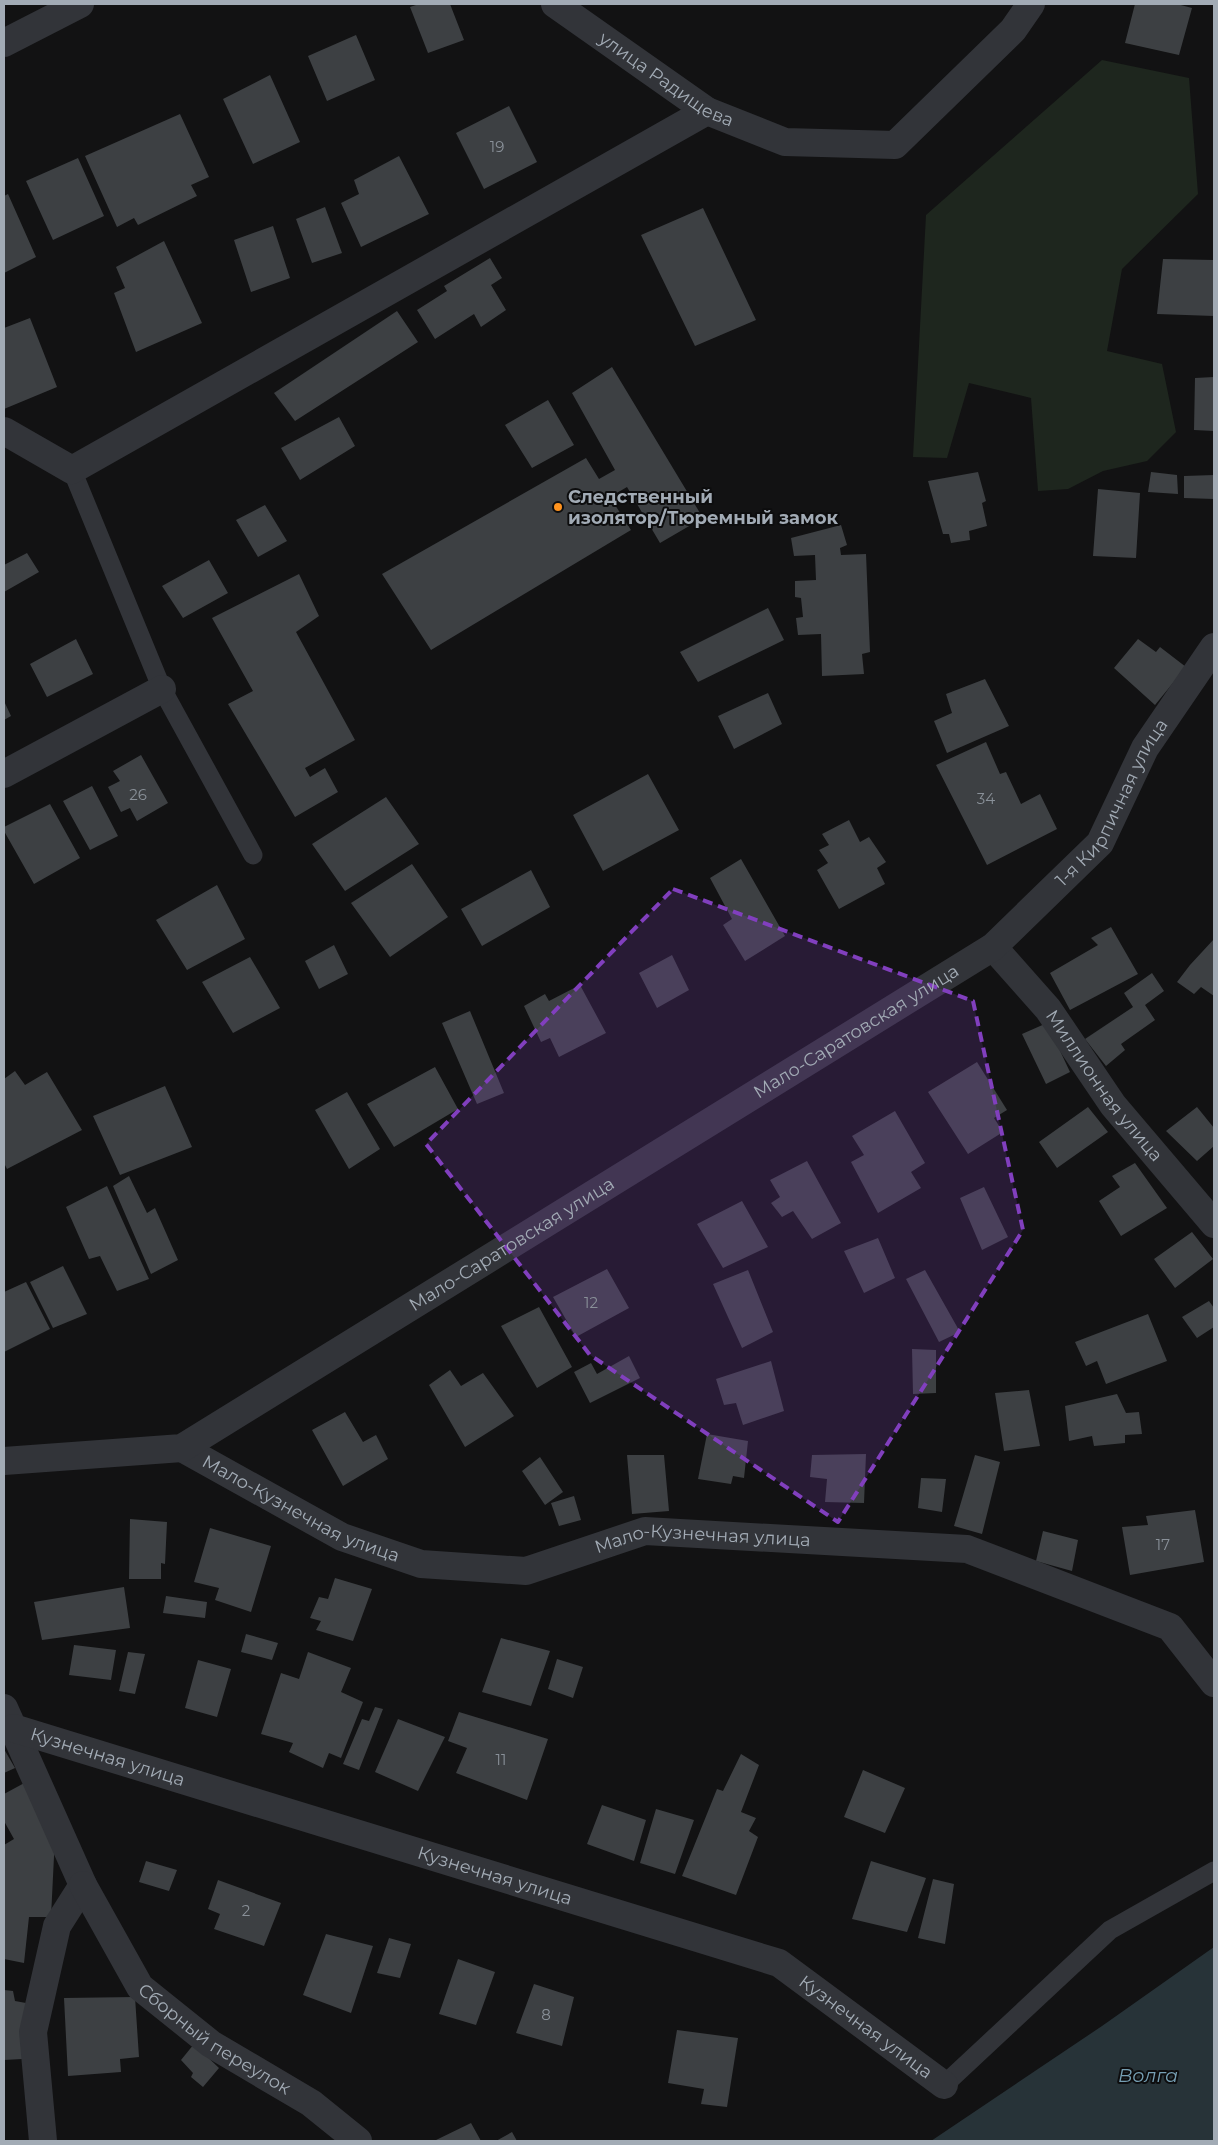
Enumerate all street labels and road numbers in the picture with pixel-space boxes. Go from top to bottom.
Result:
street label: улица Радищева [594,27,737,131]
street label: 1-я Кирпичная улица [1051,715,1173,891]
street label: Мало-Саратовская улица [750,960,963,1103]
street label: Миллионная улица [1041,1006,1167,1166]
street label: Мало-Саратовская улица [405,1173,618,1316]
street label: Мало-Кузнечная улица [198,1450,402,1567]
street label: Мало-Кузнечная улица [592,1520,811,1558]
street label: Кузнечная улица [28,1723,188,1791]
street label: Кузнечная улица [415,1842,575,1910]
street label: Кузнечная улица [795,1971,937,2084]
street label: Сборный переулок [134,1979,295,2100]

